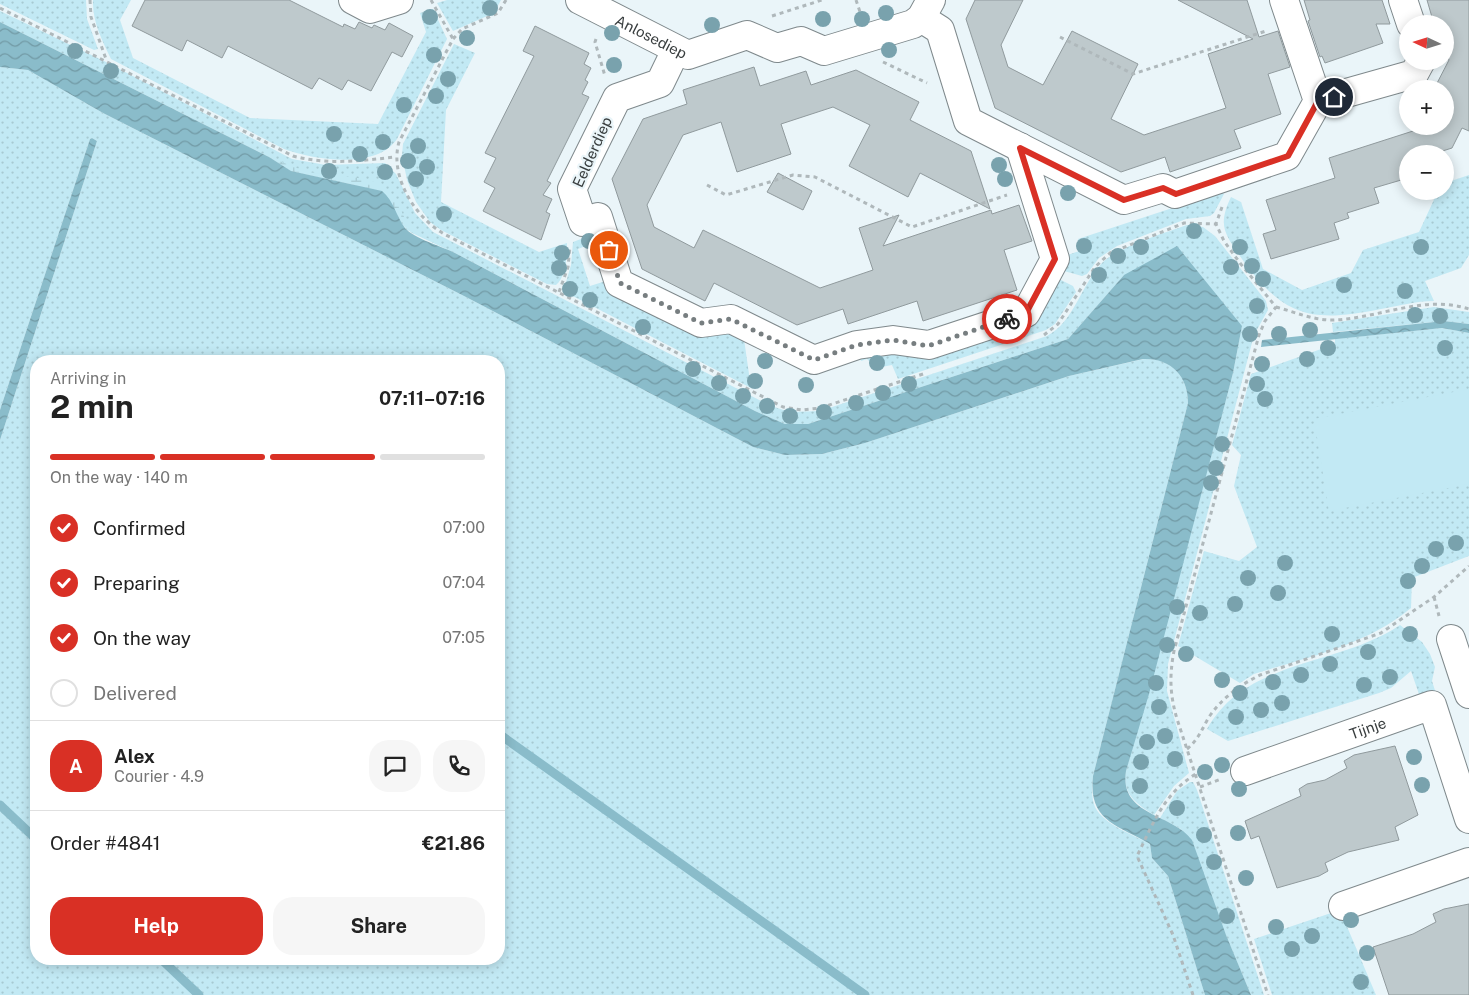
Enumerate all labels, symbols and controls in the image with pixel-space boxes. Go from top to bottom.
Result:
street label: Anlosediep [613,11,690,62]
north arrow [1399,15,1454,70]
map controls [1399,15,1454,200]
pin [1313,76,1355,118]
button: + [1399,80,1454,135]
icon: home [1320,83,1348,111]
street label: Eelderdiep [569,114,615,190]
button: − [1399,145,1454,200]
pin [588,229,630,271]
icon: bag [595,236,623,264]
courier [982,294,1032,344]
icon: bike [993,305,1021,333]
text: Arriving in [50,369,126,388]
text: 07:11–07:16 [379,387,485,409]
text: 2 min [50,388,134,425]
text: On the way · 140 m [50,468,188,487]
icon: check [50,514,78,542]
text: Confirmed [93,517,186,539]
text: 07:00 [443,518,485,537]
icon: check [50,569,78,597]
text: Preparing [93,572,180,594]
text: 07:04 [442,573,485,592]
icon: check [50,624,78,652]
text: On the way [93,627,191,649]
text: 07:05 [442,628,485,647]
text: Delivered [93,682,177,704]
street label: Tijnje [1347,713,1388,742]
button: chat [369,740,421,792]
button: phone [433,740,485,792]
text: Alex [114,745,155,767]
text: A [69,755,83,777]
text: Courier · 4.9 [114,767,204,786]
text: Order #4841 [50,832,161,854]
text: €21.86 [422,832,485,854]
button: Help [50,897,263,955]
button: Share [273,897,485,955]

